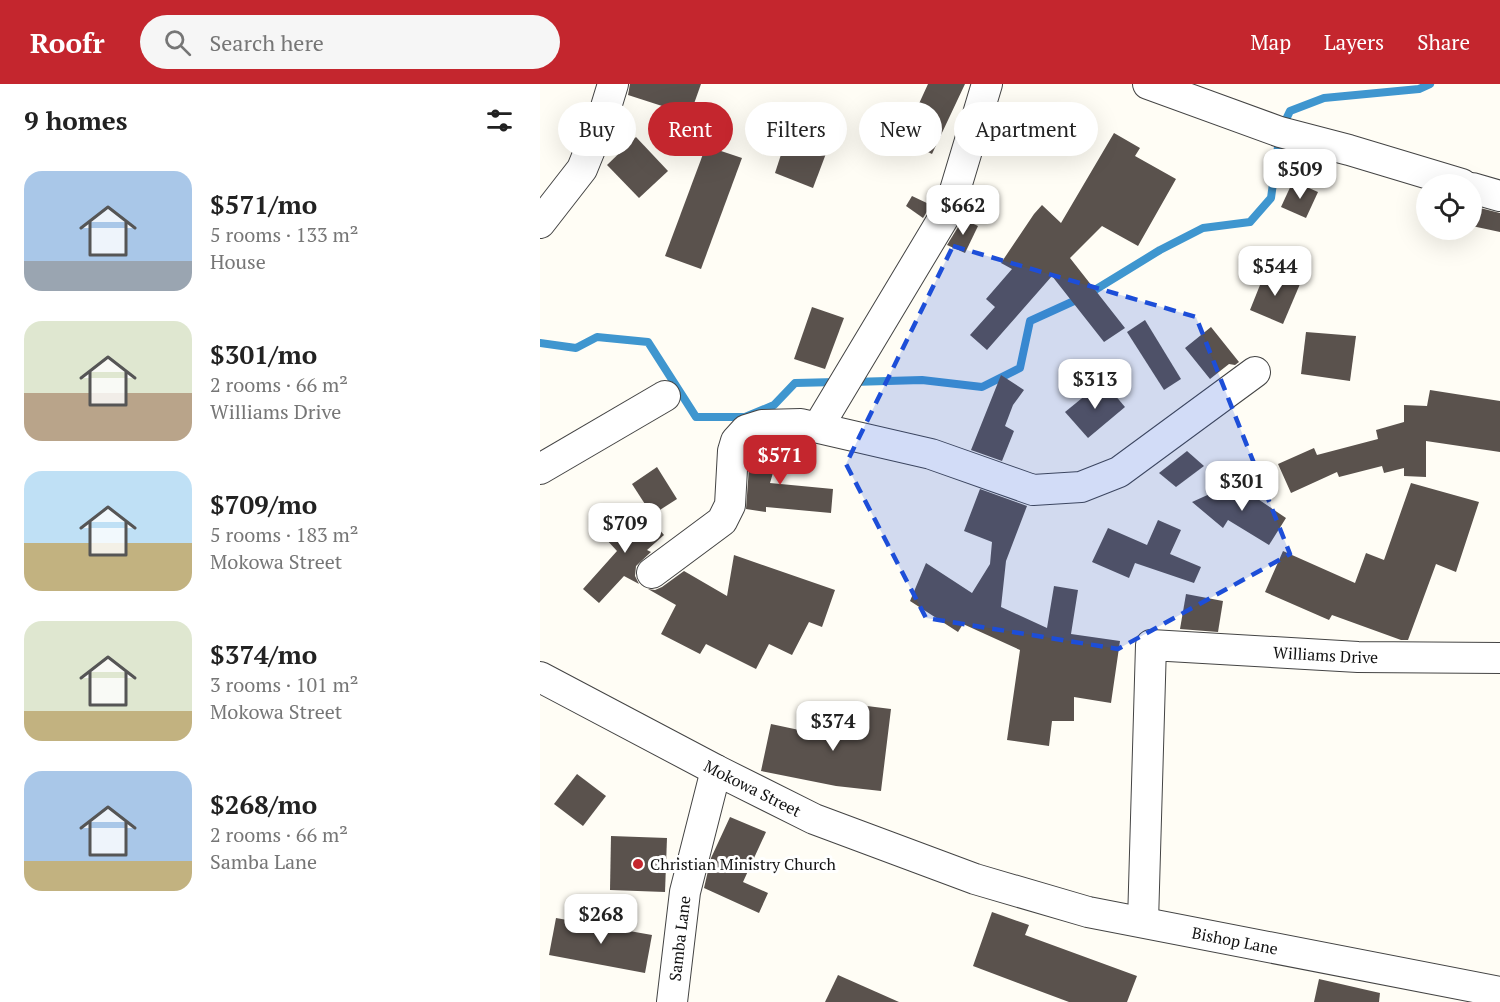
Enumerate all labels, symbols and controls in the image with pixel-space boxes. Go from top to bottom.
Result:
search box [140,15,560,69]
text: Roofr [30,24,104,61]
icon: search [161,26,194,59]
text: Search here [209,28,324,57]
text: Map [1250,28,1291,56]
text: Layers [1324,28,1384,56]
text: Share [1417,28,1470,56]
chip: Buy [558,102,636,156]
chip: Rent [648,102,733,156]
chip: Filters [745,102,847,156]
chip: New [859,102,942,156]
chip: Apartment [954,102,1098,156]
text: 9 homes [24,103,128,137]
icon: filters [483,104,516,137]
pin: $509 [1264,149,1336,200]
text: $509 [1277,155,1323,182]
map controls [1416,174,1482,240]
button: locate [1416,174,1482,240]
pin: $662 [927,185,999,236]
text: $571/mo [210,187,317,221]
text: $662 [940,191,986,218]
icon: home [72,195,144,267]
text: 5 rooms · 133 m² [210,221,358,248]
pin: $544 [1239,246,1311,297]
text: House [210,248,266,275]
text: $544 [1252,252,1298,279]
text: $301/mo [210,337,317,371]
icon: home [72,345,144,417]
pin: $313 [1059,359,1131,410]
text: $313 [1072,365,1118,392]
text: 2 rooms · 66 m² [210,371,348,398]
text: Williams Drive [210,398,341,425]
pin: $571 [744,435,816,486]
text: $571 [757,441,803,468]
pin: $301 [1206,461,1278,512]
text: $301 [1219,467,1265,494]
text: $709/mo [210,487,317,521]
icon: home [72,495,144,567]
pin: $709 [589,503,661,554]
text: $709 [602,509,648,536]
text: 5 rooms · 183 m² [210,521,358,548]
text: Mokowa Street [210,548,342,575]
text: $374/mo [210,637,317,671]
street label: Williams Drive [1272,641,1378,668]
icon: home [72,645,144,717]
text: 3 rooms · 101 m² [210,671,358,698]
text: Mokowa Street [210,698,342,725]
pin: $374 [797,701,869,752]
text: $374 [810,707,856,734]
street label: Mokowa Street [700,755,805,822]
text: $268/mo [210,787,317,821]
icon: home [72,795,144,867]
text: 2 rooms · 66 m² [210,821,348,848]
text: Samba Lane [210,848,317,875]
place label: Christian Ministry Church [650,853,837,875]
marker: Christian Ministry Church [631,857,645,871]
pin: $268 [565,894,637,945]
street label: Samba Lane [664,895,695,982]
text: $268 [578,900,624,927]
street label: Bishop Lane [1190,921,1280,960]

